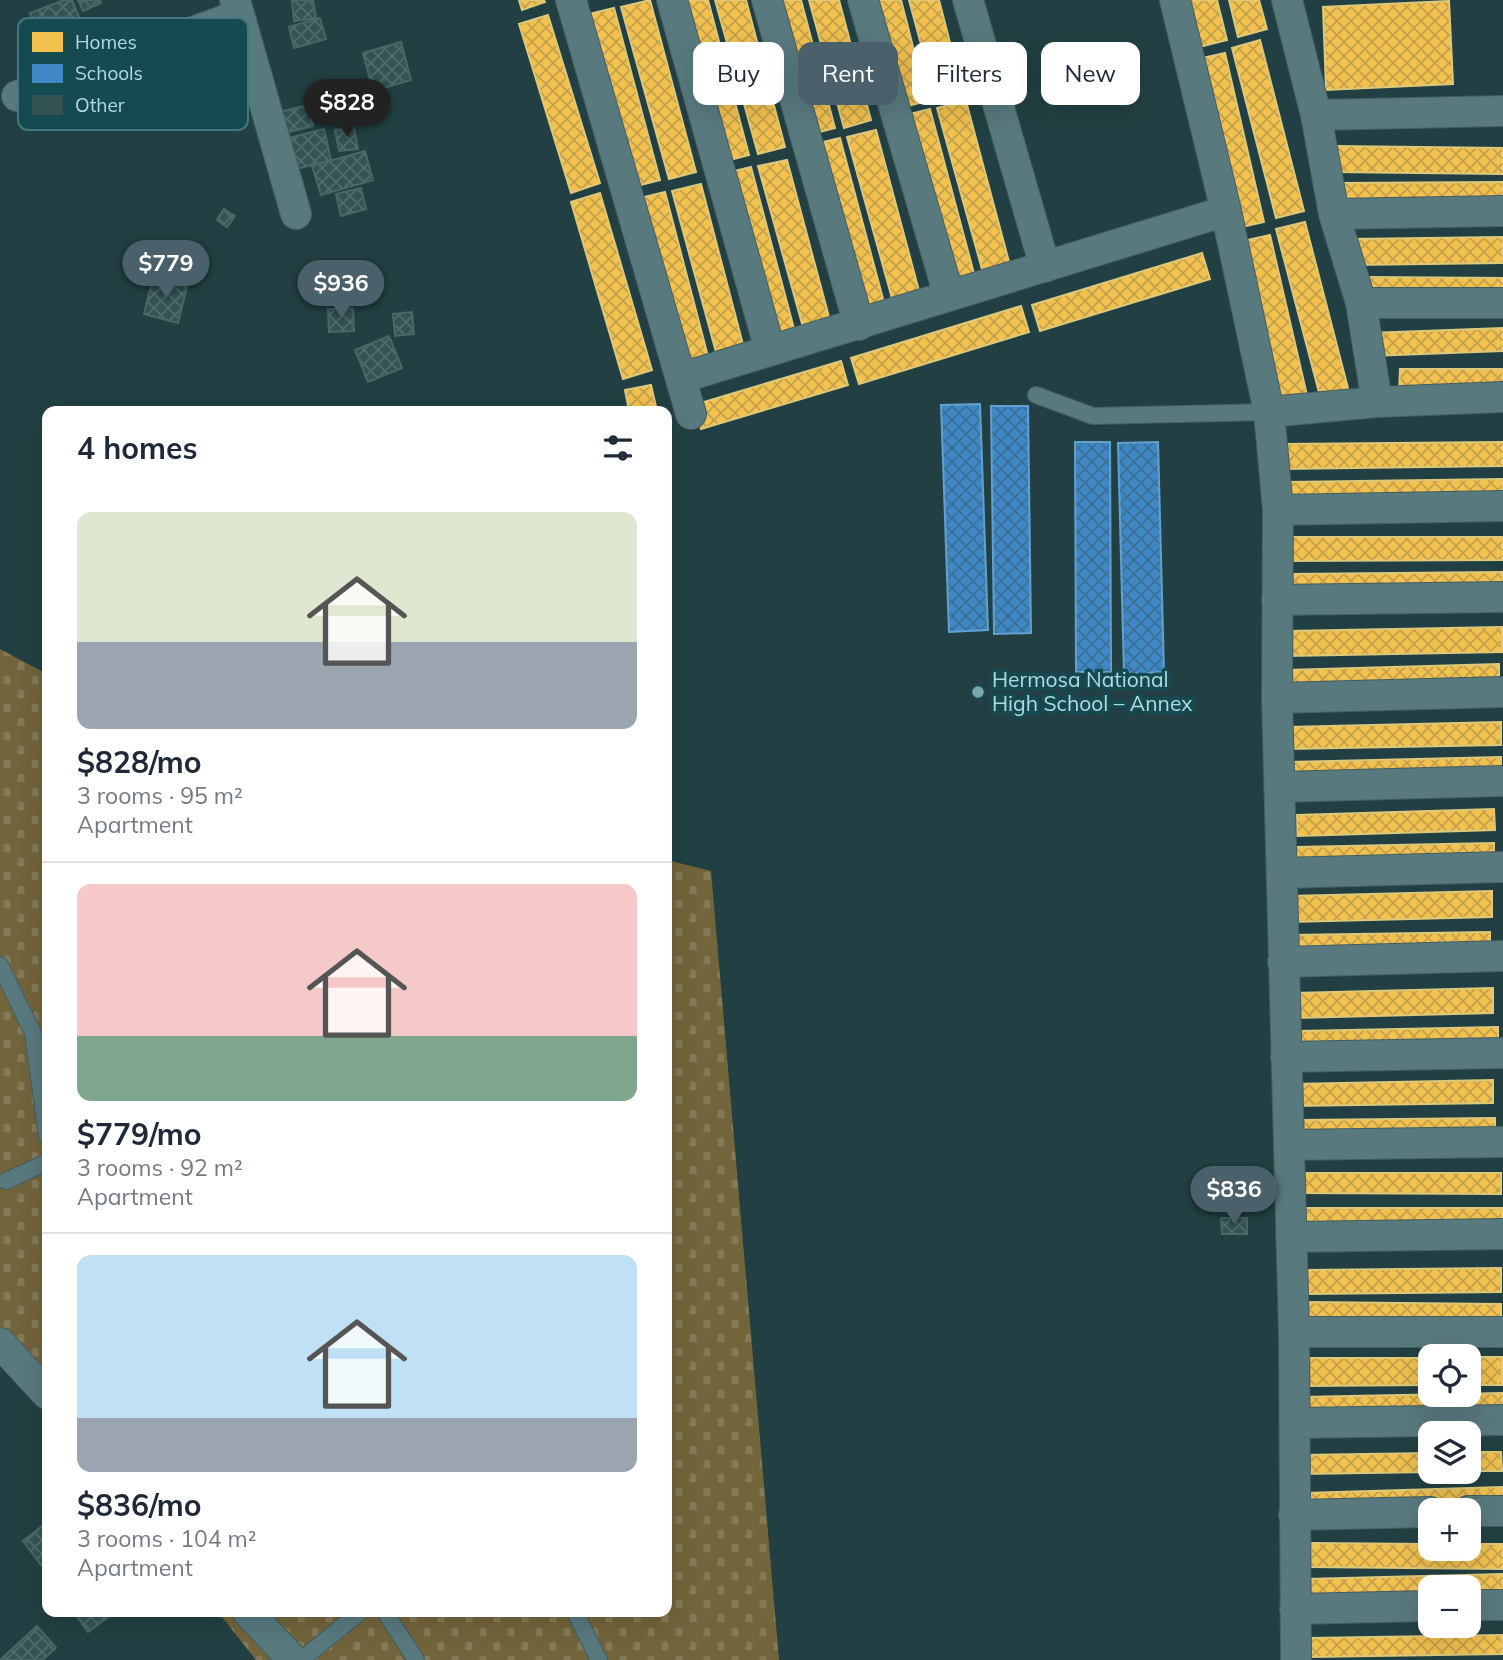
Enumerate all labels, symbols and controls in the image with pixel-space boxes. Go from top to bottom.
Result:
legend [18,18,248,130]
text: Homes [75,30,137,54]
chip: Buy [693,42,784,105]
chip: Rent [798,42,898,105]
chip: Filters [912,42,1027,105]
chip: New [1041,42,1140,105]
text: Schools [75,61,143,85]
pin: $828 [306,80,388,139]
text: $828 [319,87,375,116]
text: Other [75,93,125,117]
pin: $779 [125,240,207,300]
text: $779 [138,248,194,277]
pin: $936 [300,260,382,320]
text: $936 [313,268,369,297]
text: 4 homes [77,429,198,467]
icon: filters [599,429,637,467]
icon: home [294,558,420,684]
place label: Hermosa National High School – Annex [992,666,1193,716]
marker: Hermosa National High School – Annex [970,684,986,700]
text: $828/mo [77,743,201,781]
text: 3 rooms · 95 m² [77,781,243,810]
text: Apartment [77,810,193,839]
icon: home [294,930,420,1056]
text: $779/mo [77,1115,201,1153]
text: 3 rooms · 92 m² [77,1153,243,1182]
pin: $836 [1193,1166,1275,1226]
text: $836 [1206,1174,1262,1203]
text: Apartment [77,1182,193,1211]
icon: home [294,1301,420,1427]
map controls [1418,1344,1481,1638]
button: locate [1418,1344,1481,1407]
button: layers [1418,1421,1481,1484]
text: $836/mo [77,1486,201,1524]
button: + [1418,1498,1481,1561]
text: 3 rooms · 104 m² [77,1524,257,1553]
text: Apartment [77,1553,193,1582]
button: − [1418,1575,1481,1638]

